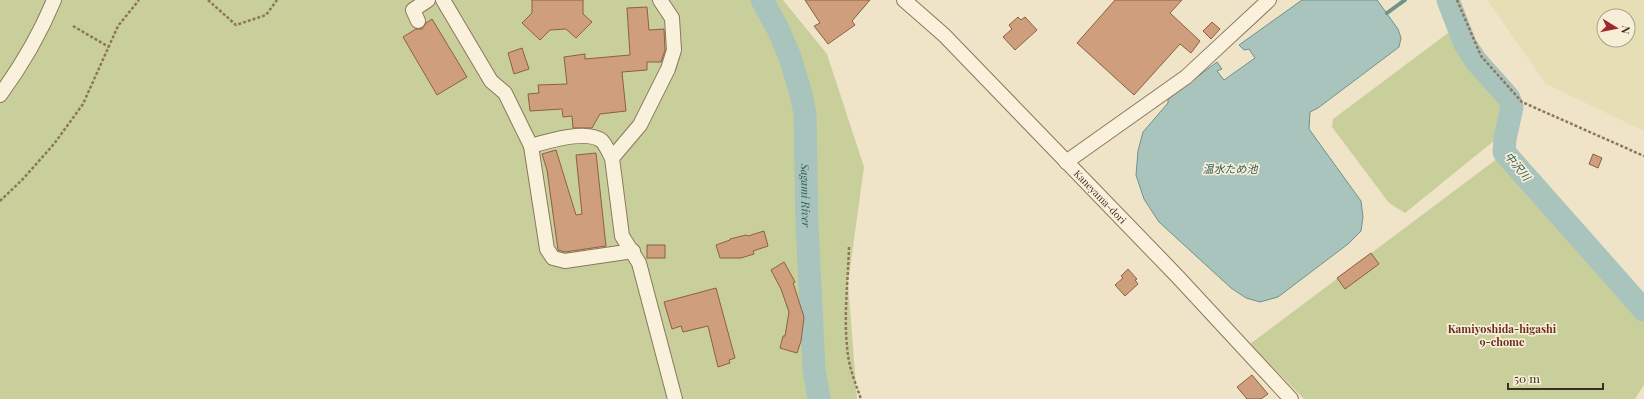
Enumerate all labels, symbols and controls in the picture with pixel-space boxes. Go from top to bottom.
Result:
north arrow [1596,8,1636,48]
text: N [1618,25,1634,35]
water label: 中沢川 [1502,148,1535,184]
water label: 温水ため池 [1203,161,1258,176]
water label: Sagami River [798,162,815,228]
street label: Kaneyama-dori [1071,167,1130,227]
district label: Kamiyoshida-higashi 9-chome [1448,321,1557,349]
scale bar [1508,365,1603,391]
text: 50 m [1514,370,1540,386]

